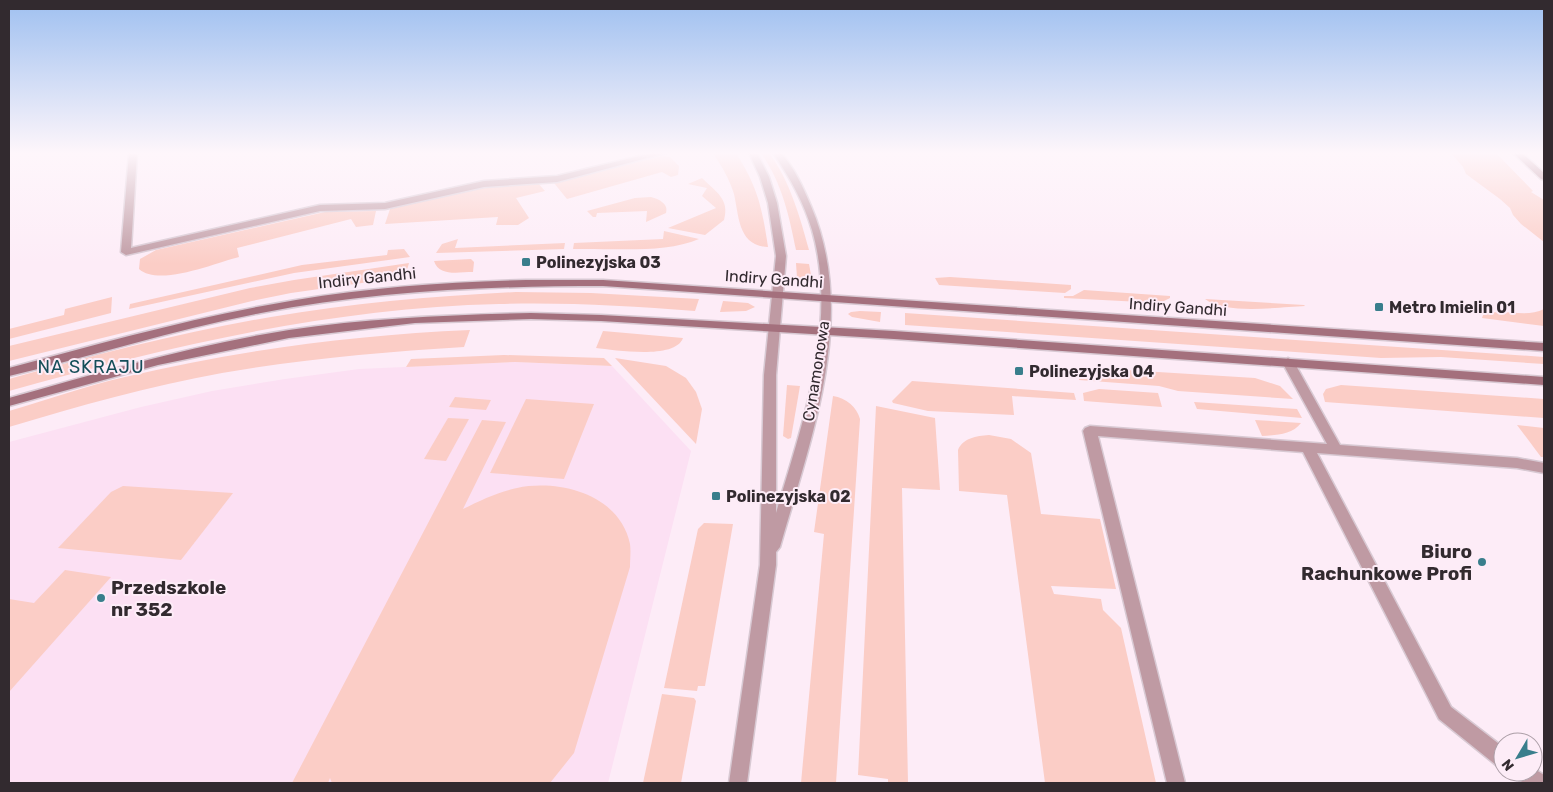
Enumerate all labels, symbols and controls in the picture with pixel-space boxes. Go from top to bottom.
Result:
place label: Polinezyjska 03 [536,253,661,272]
marker: Polinezyjska 03 [520,256,532,268]
street label: Indiry Gandhi [317,263,417,293]
street label: Indiry Gandhi [724,266,824,292]
street label: Indiry Gandhi [1128,294,1228,320]
place label: Metro Imielin 01 [1389,298,1515,317]
marker: Metro Imielin 01 [1373,301,1385,313]
street label: Cynamonowa [799,319,833,423]
district label: NA SKRAJU [37,356,145,378]
place label: Polinezyjska 04 [1029,362,1154,381]
marker: Polinezyjska 04 [1013,365,1025,377]
place label: Polinezyjska 02 [726,487,851,506]
marker: Polinezyjska 02 [710,490,722,502]
place label: Biuro Rachunkowe Profi [1301,540,1472,585]
marker: Biuro Rachunkowe Profi [1476,556,1488,568]
place label: Przedszkole nr 352 [111,576,226,621]
marker: Przedszkole nr 352 [95,592,107,604]
north arrow [1493,732,1543,782]
text: N [1498,755,1518,774]

